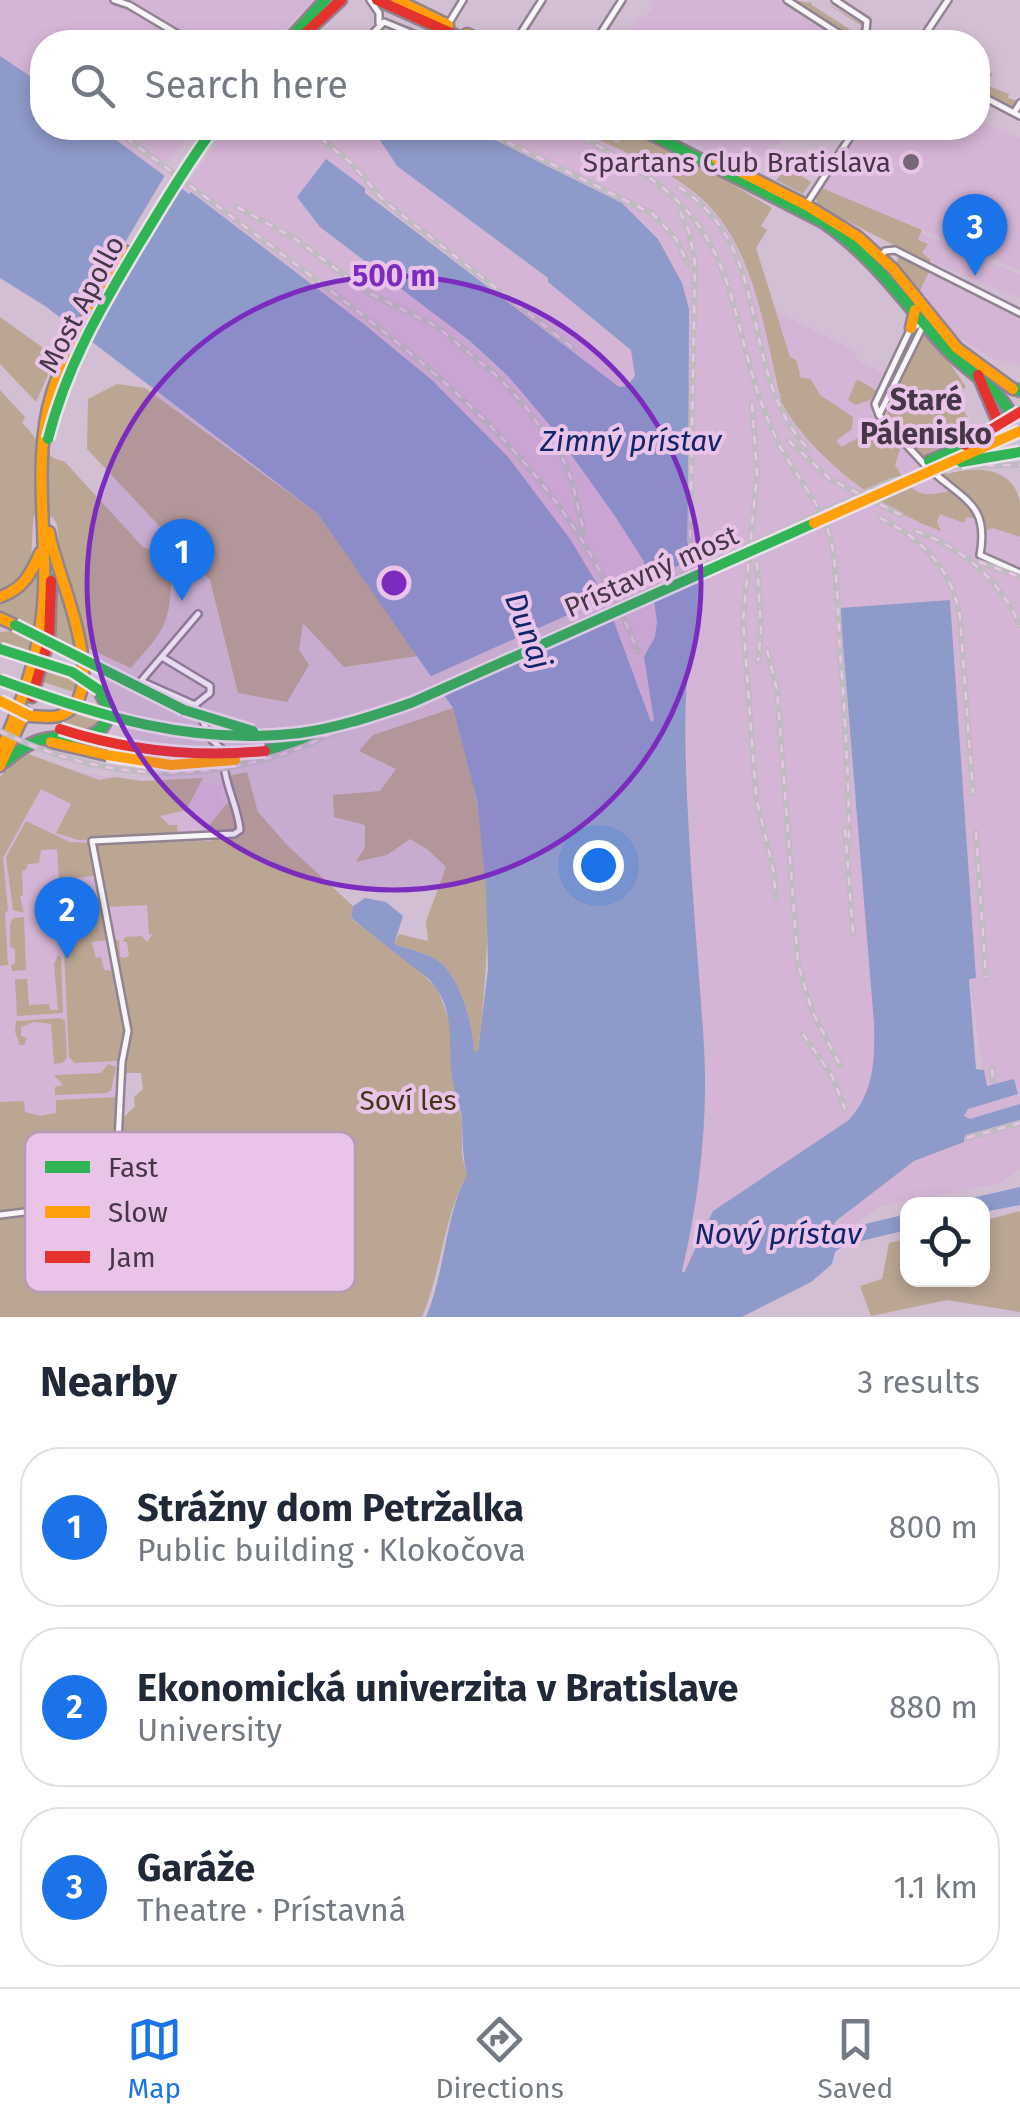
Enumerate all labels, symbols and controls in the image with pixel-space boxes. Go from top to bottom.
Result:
search box [30,30,990,140]
icon: search [65,58,120,113]
text: Search here [145,62,348,108]
place label: Spartans Club Bratislava [583,146,891,179]
marker: Spartans Club Bratislava [900,151,922,173]
pin: 3 [942,194,1008,276]
street label: Most Apollo [32,230,131,378]
text: 500 m [352,258,436,294]
district label: Staré Pálenisko [860,382,992,452]
water label: Zimný prístav [539,423,723,459]
pin: 1 [150,518,214,601]
street label: Prístavný most [559,518,744,625]
centre of rings [376,565,412,601]
water label: Dunaj [497,588,559,675]
your location [573,840,624,891]
pin: 2 [34,876,100,959]
park label: Soví les [360,1084,457,1117]
legend [25,1132,355,1292]
text: Fast [108,1151,159,1184]
text: Slow [108,1196,168,1229]
map controls [900,1197,990,1287]
button: locate [900,1197,990,1287]
water label: Nový prístav [694,1216,863,1252]
text: Jam [108,1241,156,1274]
text: Nearby [40,1357,177,1407]
text: 3 results [857,1363,980,1401]
text: Strážny dom Petržalka [137,1485,524,1531]
text: 1 [67,1508,82,1546]
text: 800 m [889,1508,978,1546]
text: Public building · Klokočova [137,1531,526,1569]
text: Ekonomická univerzita v Bratislave [137,1665,739,1711]
text: 2 [66,1688,83,1726]
text: 880 m [889,1688,978,1726]
text: University [137,1711,282,1749]
text: Garáže [137,1845,255,1891]
text: 3 [66,1868,83,1906]
text: 1.1 km [894,1868,978,1906]
text: Theatre · Prístavná [137,1891,406,1929]
tab: Map [127,2012,182,2105]
tab: Directions [435,2012,564,2105]
tab: Saved [817,2012,893,2105]

